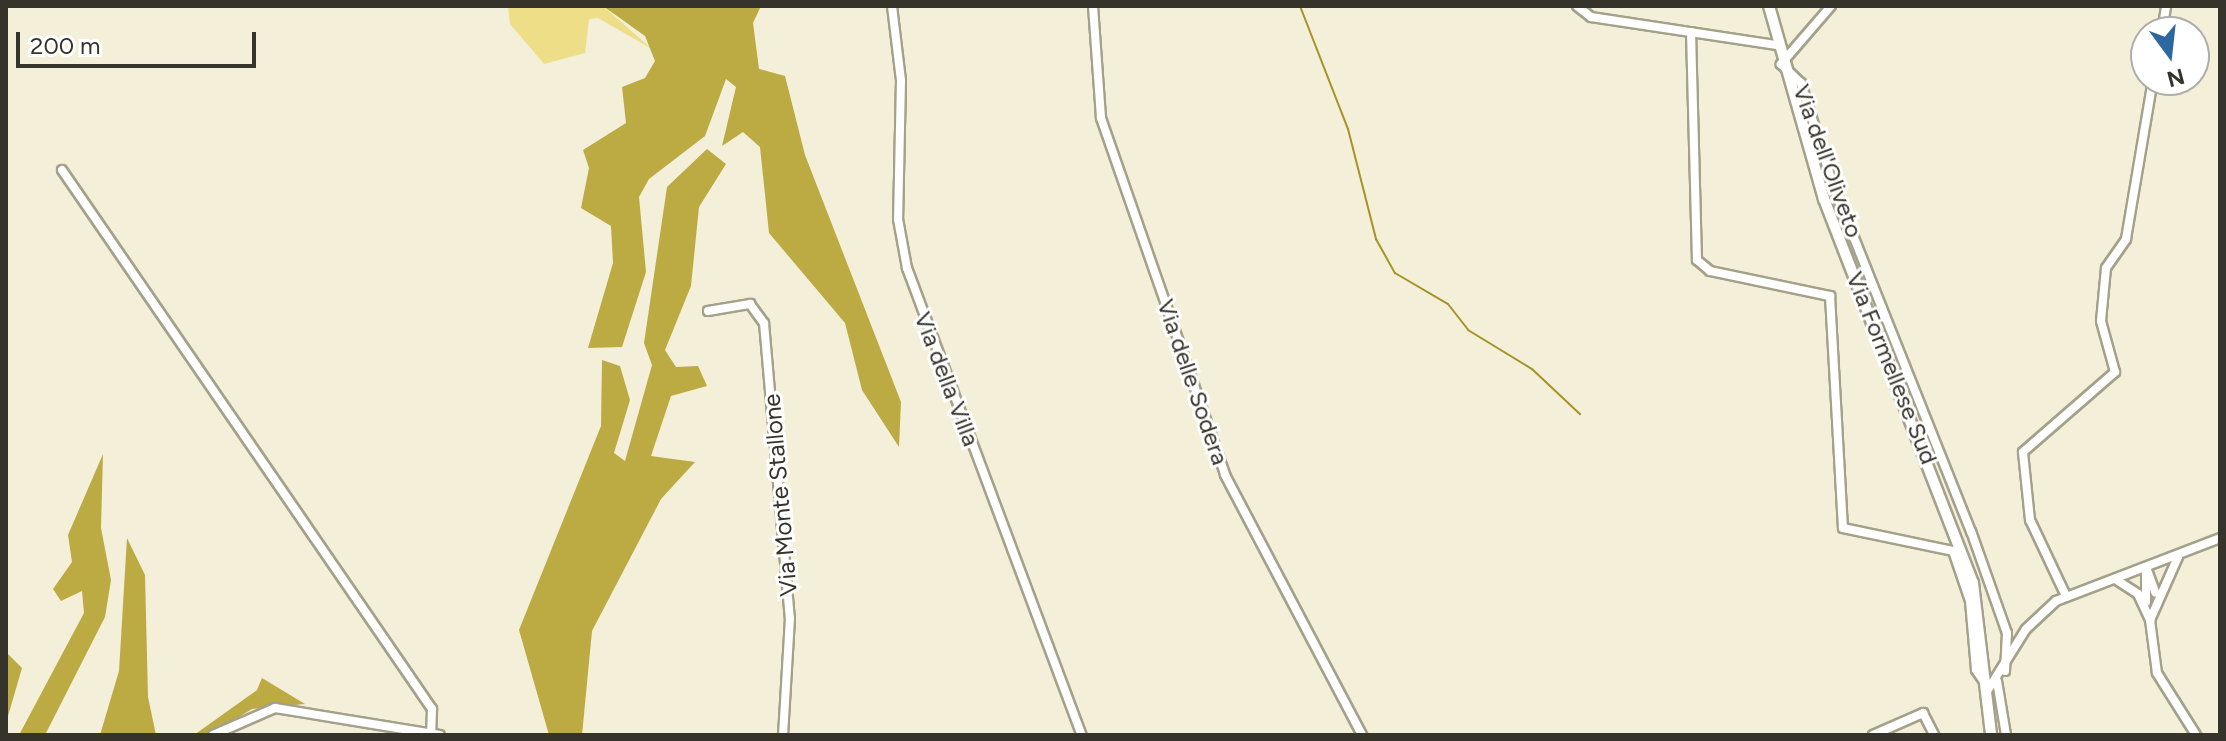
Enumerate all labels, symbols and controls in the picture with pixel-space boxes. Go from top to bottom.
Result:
scale bar [20,16,260,66]
north arrow [2130,16,2210,96]
text: 200 m [30,31,101,60]
text: N [2164,62,2188,93]
street label: Via dell'Oliveto [1787,81,1869,241]
street label: Via Formellese Sud [1840,268,1944,468]
street label: Via delle Sodera [1151,295,1235,469]
street label: Via della Villa [908,308,986,450]
street label: Via Monte Stallone [757,393,803,597]

